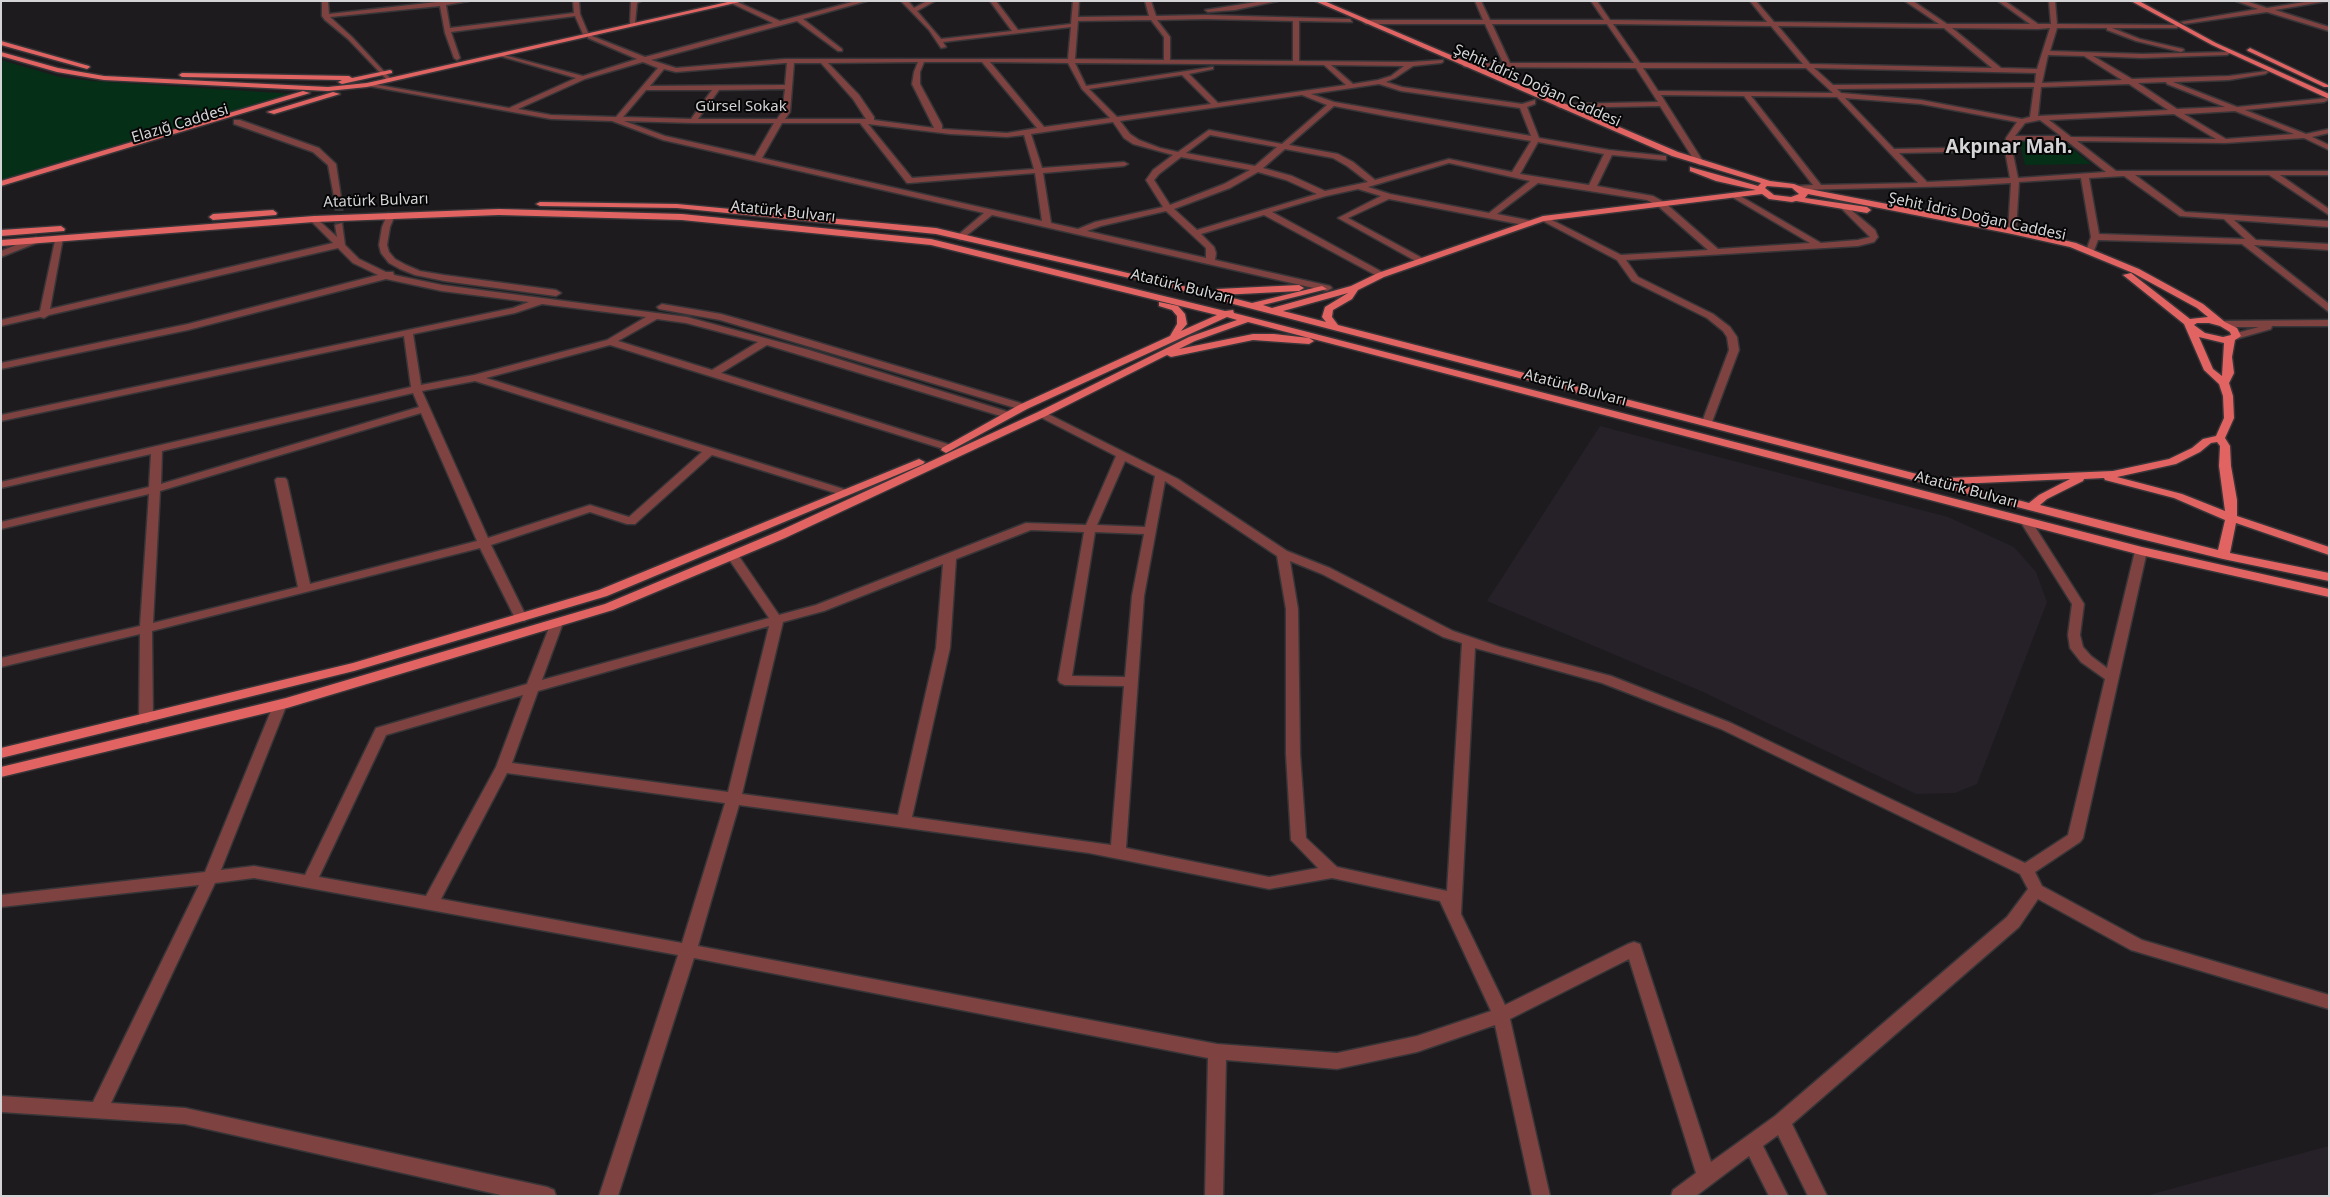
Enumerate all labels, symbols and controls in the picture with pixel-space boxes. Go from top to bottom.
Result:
street label: Şehit İdris Doğan Caddesi [1451,41,1623,131]
street label: Gürsel Sokak [695,98,787,116]
street label: Elazığ Caddesi [129,101,231,147]
district label: Akpınar Mah. [1946,137,2072,159]
street label: Şehit İdris Doğan Caddesi [1886,189,2068,245]
street label: Atatürk Bulvarı [323,190,429,212]
street label: Atatürk Bulvarı [730,198,836,226]
street label: Atatürk Bulvarı [1129,266,1235,308]
street label: Atatürk Bulvarı [1522,366,1628,410]
street label: Atatürk Bulvarı [1913,468,2019,512]

